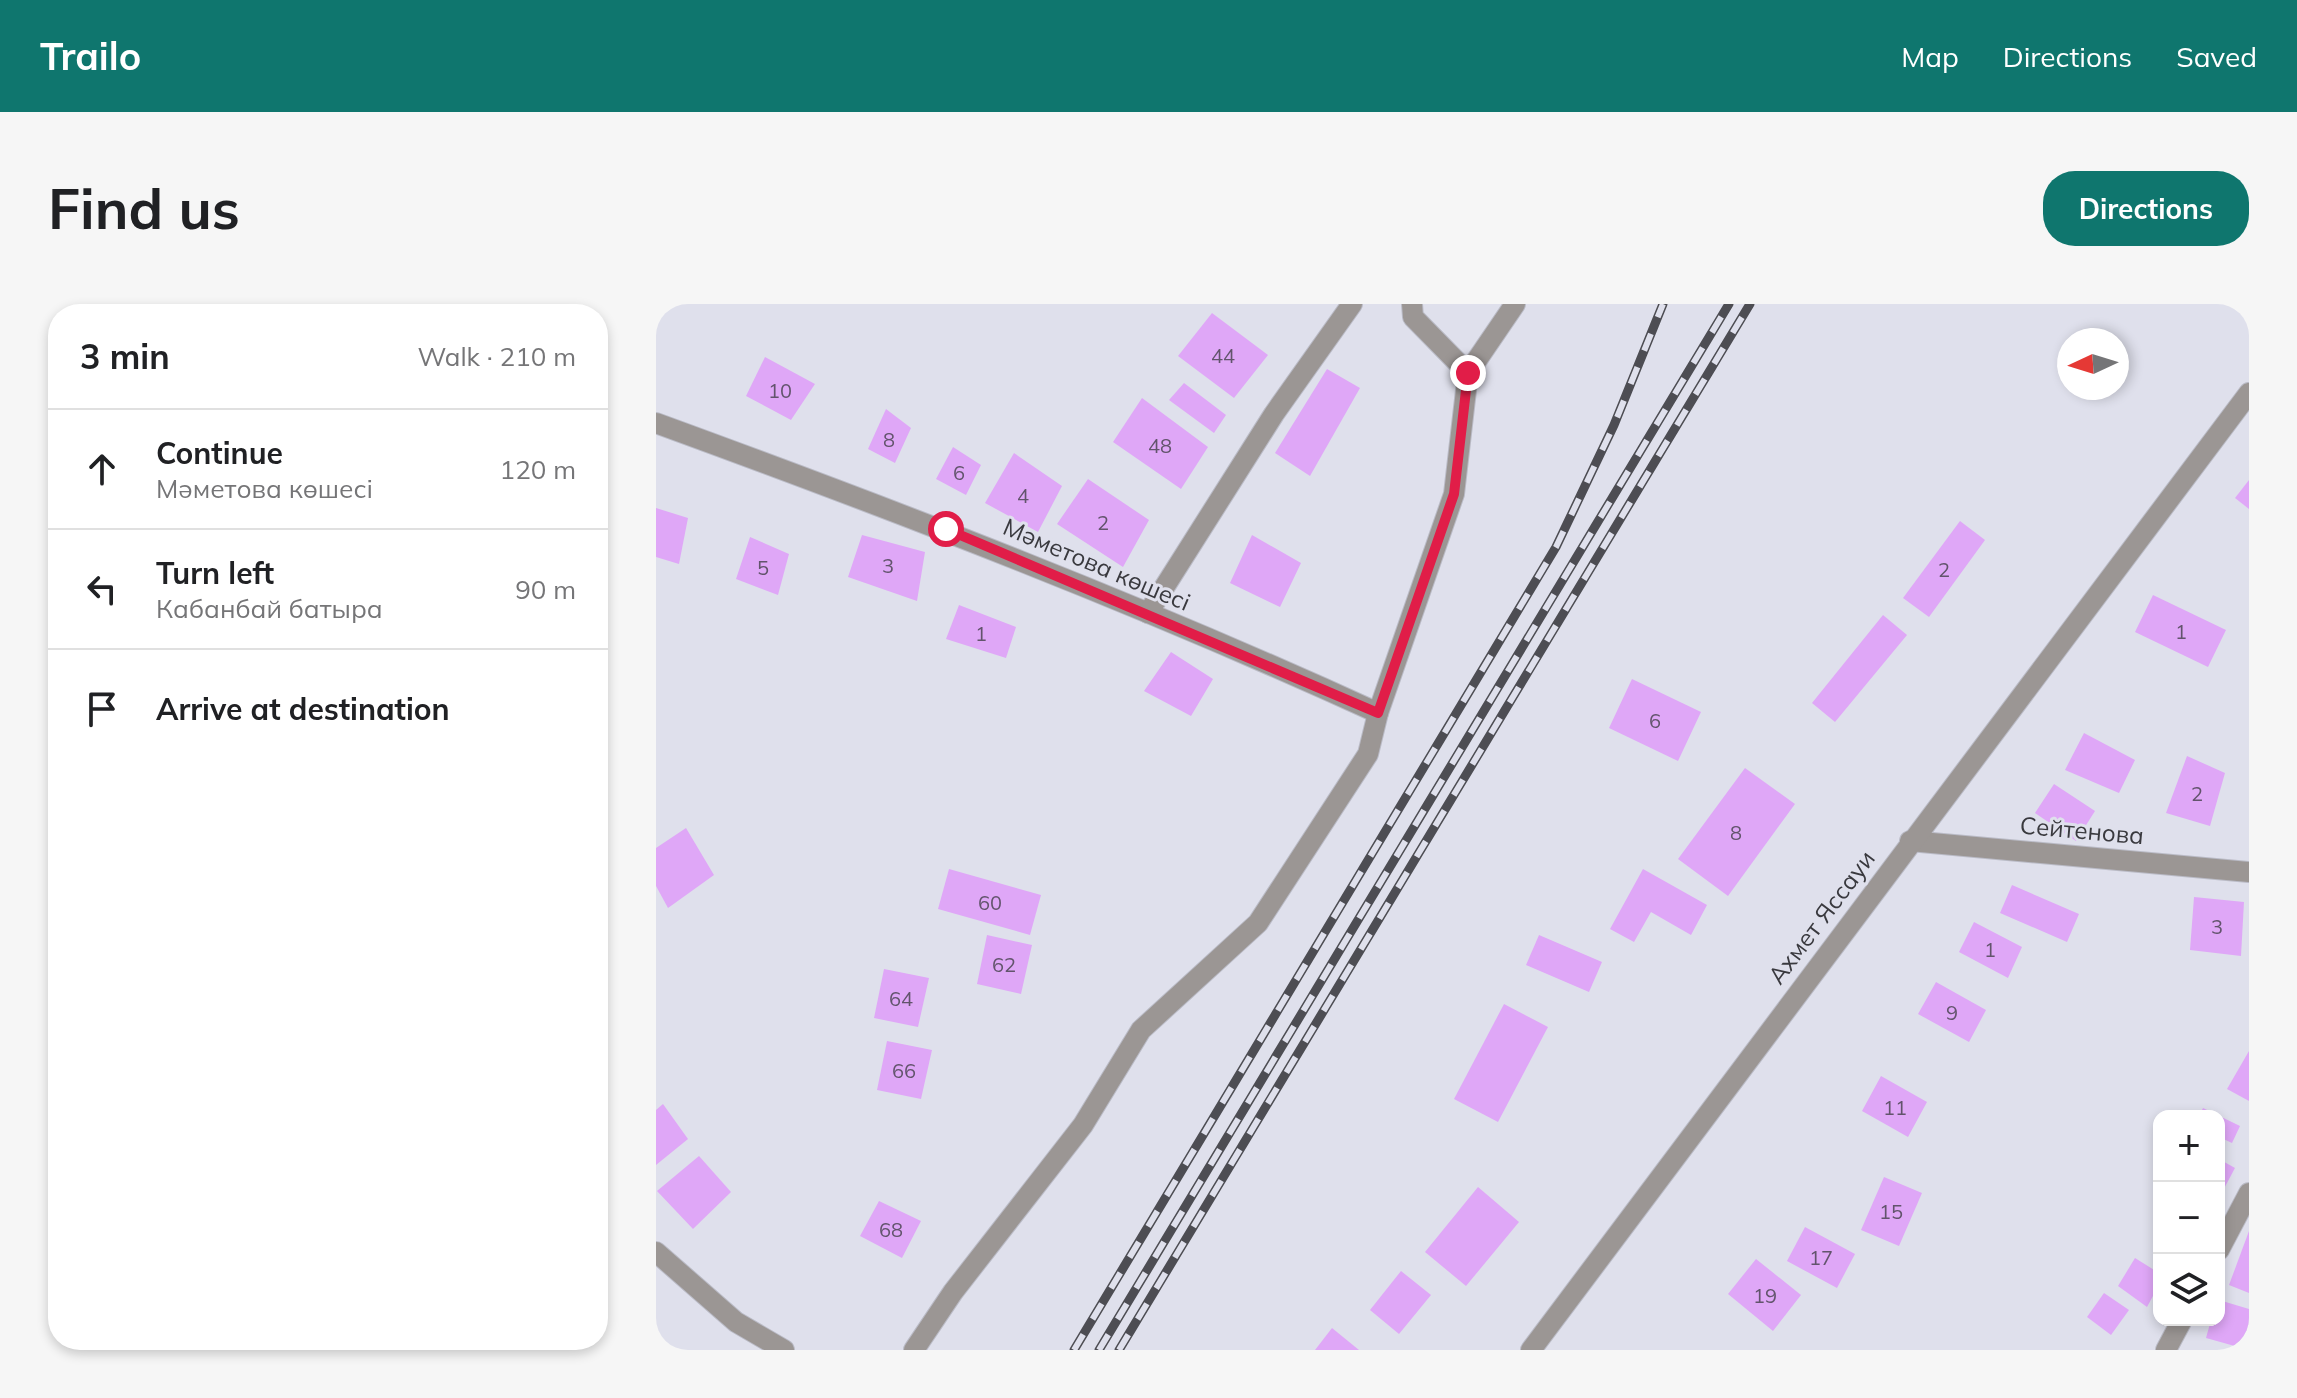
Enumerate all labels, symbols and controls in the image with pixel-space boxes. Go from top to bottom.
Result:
text: Trailo [40,32,141,80]
text: Map [1901,39,1959,74]
text: Directions [2003,39,2132,74]
text: Saved [2176,39,2257,74]
button: Directions [2043,171,2249,246]
text: Find us [48,173,240,243]
north arrow [2057,328,2129,400]
text: 3 min [80,335,170,378]
text: Walk · 210 m [417,340,576,373]
house number: 44 [1211,343,1235,368]
route end [1450,355,1486,391]
house number: 10 [768,378,792,403]
house number: 8 [883,427,895,452]
house number: 48 [1148,433,1172,458]
text: Continue [156,434,283,472]
icon: ahead [80,447,124,491]
text: 120 m [500,453,576,486]
house number: 6 [953,460,965,485]
text: Мәметова көшесі [156,472,373,505]
house number: 4 [1017,483,1029,508]
house number: 2 [1097,510,1109,535]
route start [928,511,964,547]
street label: Мәметова көшесі [999,511,1195,617]
house number: 3 [882,553,894,578]
text: Turn left [156,554,274,592]
house number: 5 [757,555,769,580]
house number: 2 [1938,557,1950,582]
icon: left [80,567,124,611]
text: 90 m [515,573,576,606]
text: Кабанбай батыра [156,592,383,625]
house number: 1 [2175,619,2187,644]
house number: 1 [975,621,987,646]
icon: arrive [80,687,124,731]
text: Arrive at destination [156,690,450,728]
house number: 6 [1649,708,1661,733]
house number: 2 [2191,781,2203,806]
street label: Сейтенова [2019,810,2145,850]
house number: 8 [1730,820,1742,845]
street label: Ахмет Яссауи [1761,844,1881,990]
house number: 60 [978,890,1002,915]
house number: 3 [2211,914,2223,939]
house number: 1 [1984,937,1996,962]
house number: 62 [992,952,1016,977]
house number: 64 [889,986,913,1011]
house number: 9 [1946,1000,1958,1025]
house number: 66 [892,1058,916,1083]
house number: 11 [1883,1095,1907,1120]
map controls [2153,1110,2225,1326]
button: + [2153,1110,2225,1182]
button: − [2153,1182,2225,1254]
house number: 15 [1879,1199,1903,1224]
house number: 68 [879,1217,903,1242]
house number: 17 [1809,1245,1833,1270]
button: layers [2153,1254,2225,1326]
house number: 19 [1753,1283,1777,1308]

